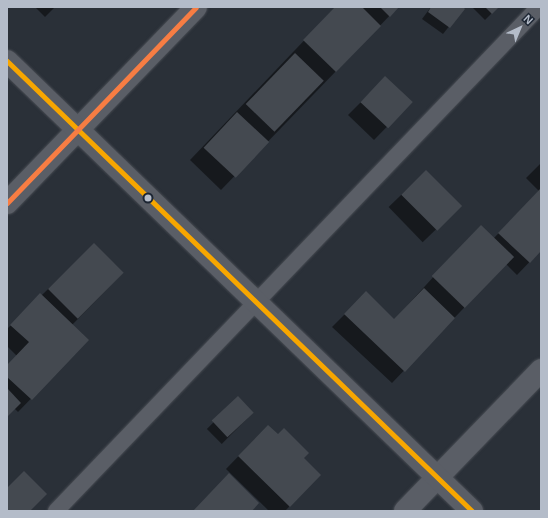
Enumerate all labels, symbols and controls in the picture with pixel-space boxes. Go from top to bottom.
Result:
north arrow [500,8,540,48]
text: N [521,12,535,26]
unlabelled marker [143,193,153,203]

